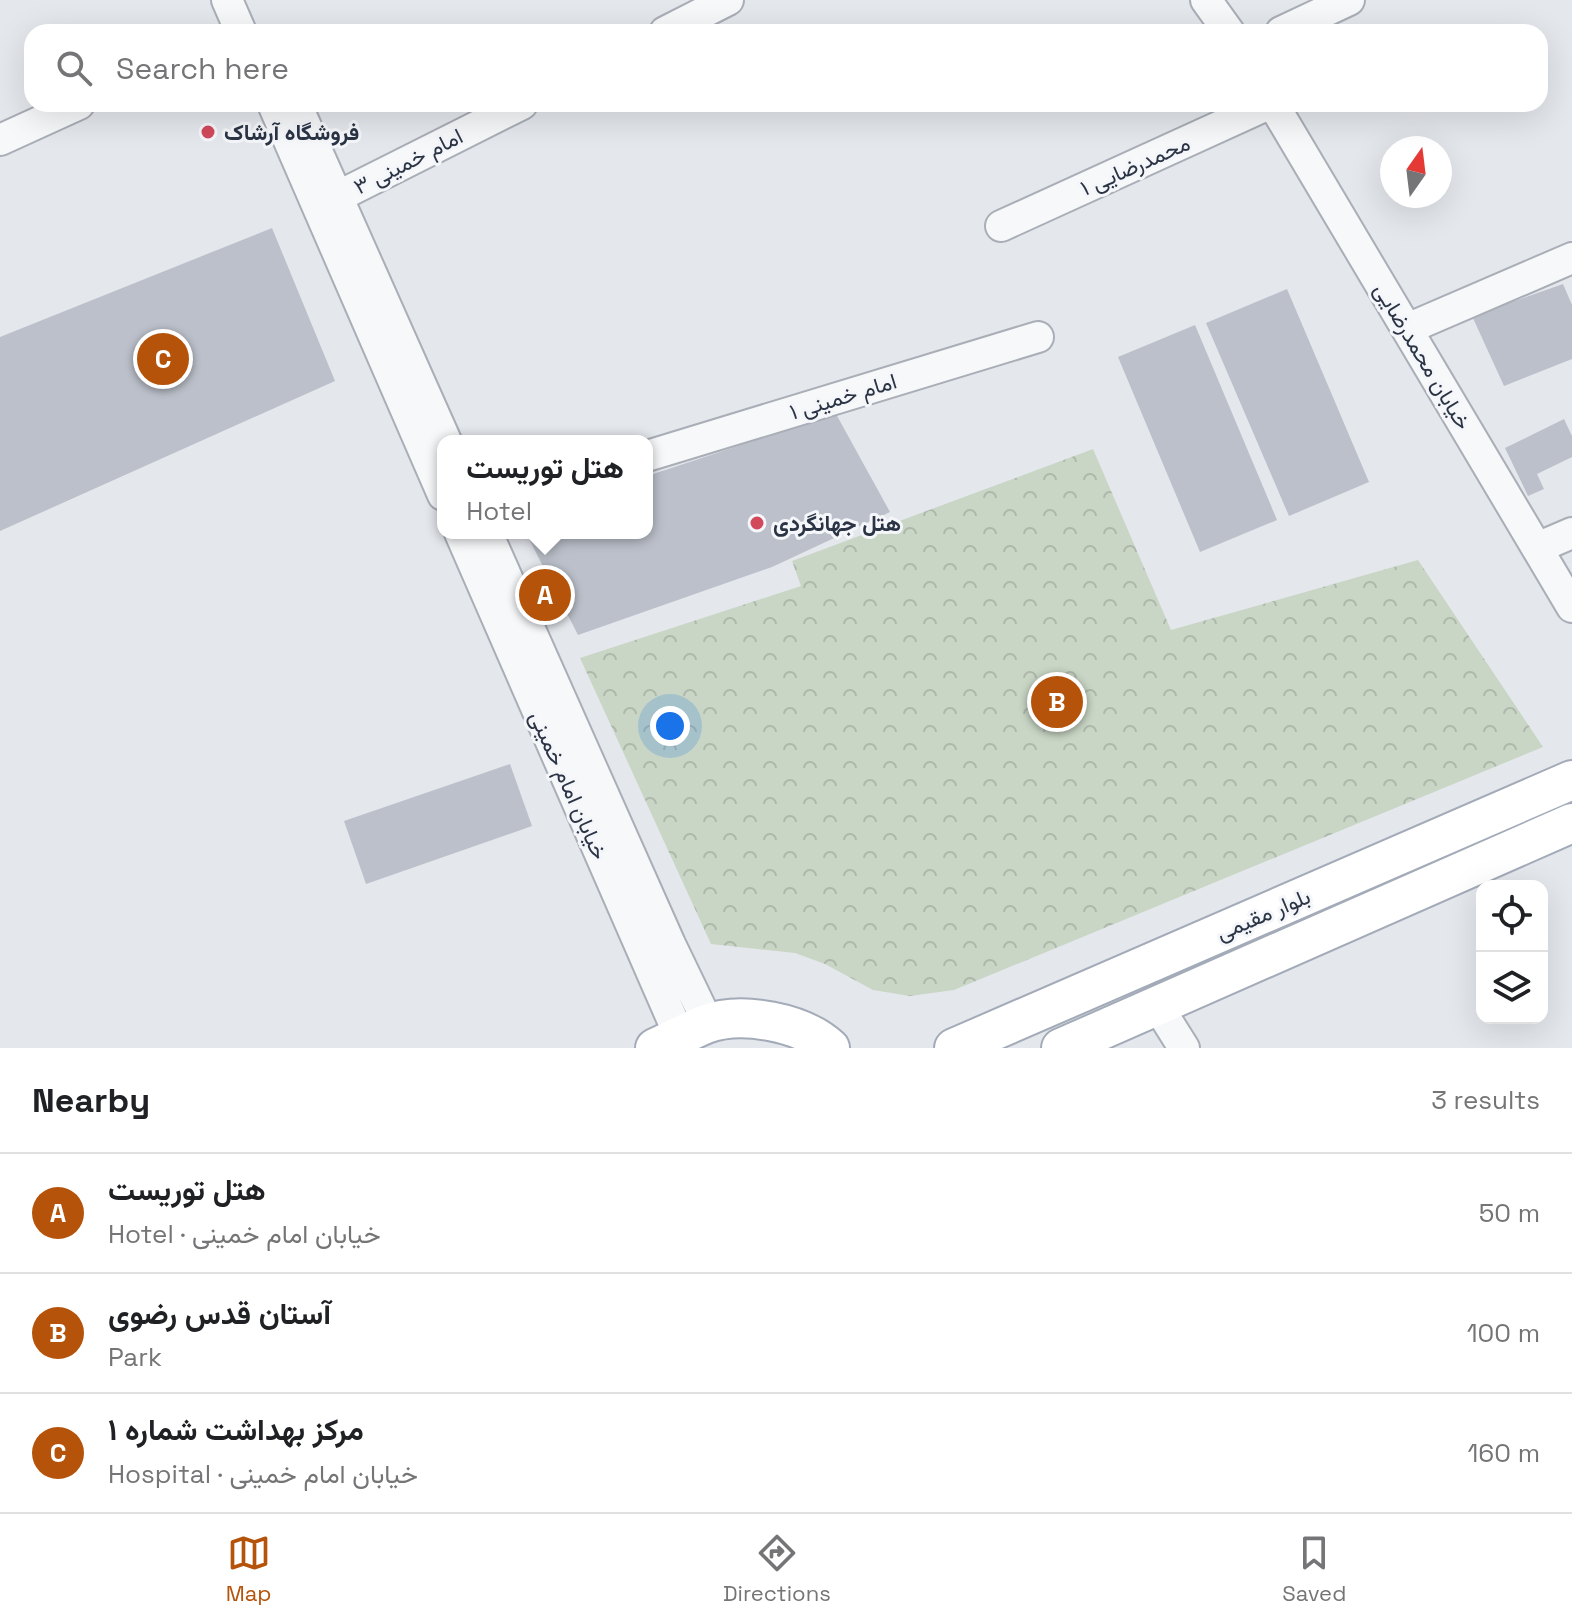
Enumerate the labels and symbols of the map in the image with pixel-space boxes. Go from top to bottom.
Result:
place label: فروشگاه آرشاک [224,118,359,146]
street label: امام خمینی ۳ [349,122,468,201]
marker: فروشگاه آرشاک [199,123,217,141]
street label: محمدرضایی ۱ [1076,128,1194,202]
north arrow [1380,136,1452,208]
street label: خیابان محمدرضایی [1368,277,1478,435]
pin: C [137,329,189,389]
street label: امام خمینی ۱ [786,366,900,426]
place label: هتل جهانگردی [773,509,901,537]
marker: هتل جهانگردی [748,514,766,532]
pin: A [519,565,571,625]
pin: B [1031,672,1083,732]
street label: خیابان امام خمینی [523,706,614,864]
your location [650,706,690,746]
street label: بلوار مقیمی [1212,882,1314,946]

